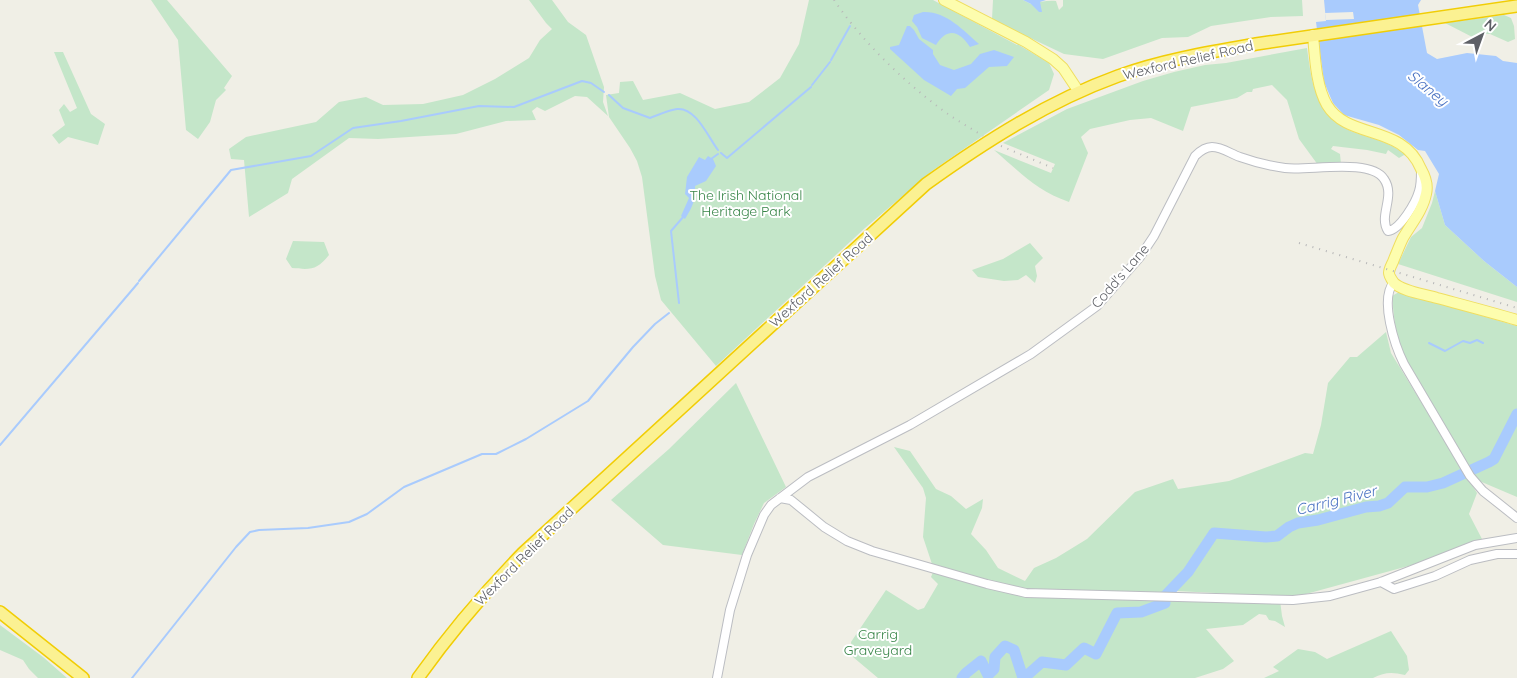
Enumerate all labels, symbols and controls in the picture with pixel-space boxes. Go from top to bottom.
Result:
north arrow [1457,10,1507,60]
text: N [1481,15,1500,35]
street label: Wexford Relief Road [1121,36,1255,84]
water label: Slaney [1404,66,1453,111]
park label: The Irish National Heritage Park [689,186,803,220]
street label: Wexford Relief Road [765,229,877,331]
street label: Codd's Lane [1087,240,1153,312]
water label: Carrig River [1294,480,1380,519]
street label: Wexford Relief Road [471,503,577,609]
park label: Carrig Graveyard [844,625,912,659]

